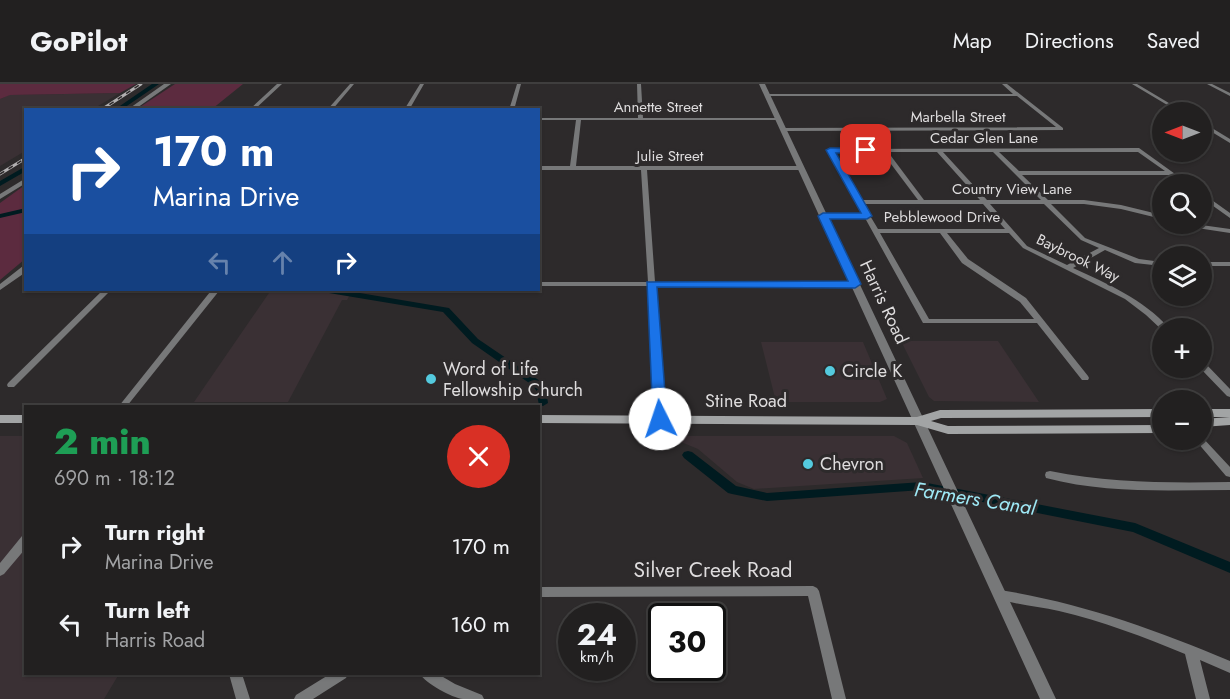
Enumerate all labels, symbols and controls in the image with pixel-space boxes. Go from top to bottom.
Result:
text: GoPilot [30,21,127,62]
text: Map [953,26,992,56]
text: Directions [1025,26,1114,56]
text: Saved [1147,26,1200,56]
street label: Annette Street [614,96,703,118]
north arrow [1152,102,1212,162]
map controls [1152,102,1212,450]
street label: Marbella Street [910,106,1006,128]
text: 170 m [153,121,275,182]
pin [840,124,891,175]
street label: Cedar Glen Lane [930,127,1038,149]
icon: right [54,132,132,210]
icon: arrive [849,133,882,166]
street label: Julie Street [635,145,704,167]
button: search [1152,174,1212,234]
text: Marina Drive [153,177,299,216]
street label: Country View Lane [952,178,1072,200]
street label: Pebblewood Drive [884,206,1000,228]
street label: Baybrook Way [1033,228,1124,288]
icon: left [203,246,236,279]
icon: ahead [266,246,299,279]
icon: right [329,246,362,279]
button: layers [1152,246,1212,306]
street label: Harris Road [853,256,915,348]
button: + [1152,318,1212,378]
place label: Word of Life Fellowship Church [443,356,583,403]
place label: Circle K [842,358,903,384]
marker: Circle K [823,364,837,378]
marker: Word of Life Fellowship Church [424,372,438,386]
position arrow [628,387,692,451]
street label: Stine Road [705,388,787,414]
button: − [1152,390,1212,450]
text: 2 min [54,415,151,467]
button: close [447,425,510,488]
place label: Chevron [820,451,884,477]
marker: Chevron [801,457,815,471]
text: 690 m · 18:12 [54,464,175,493]
water label: Farmers Canal [912,475,1039,523]
text: Turn right [105,516,205,548]
icon: right [54,530,87,563]
text: 170 m [452,530,510,562]
text: Marina Drive [105,548,213,577]
street label: Silver Creek Road [634,555,792,585]
text: Turn left [105,594,190,626]
speed limit sign: 30 [648,603,726,681]
icon: left [54,608,87,641]
text: 160 m [450,608,510,640]
text: 24 [577,613,617,656]
text: Harris Road [105,626,205,655]
text: km/h [580,646,614,668]

